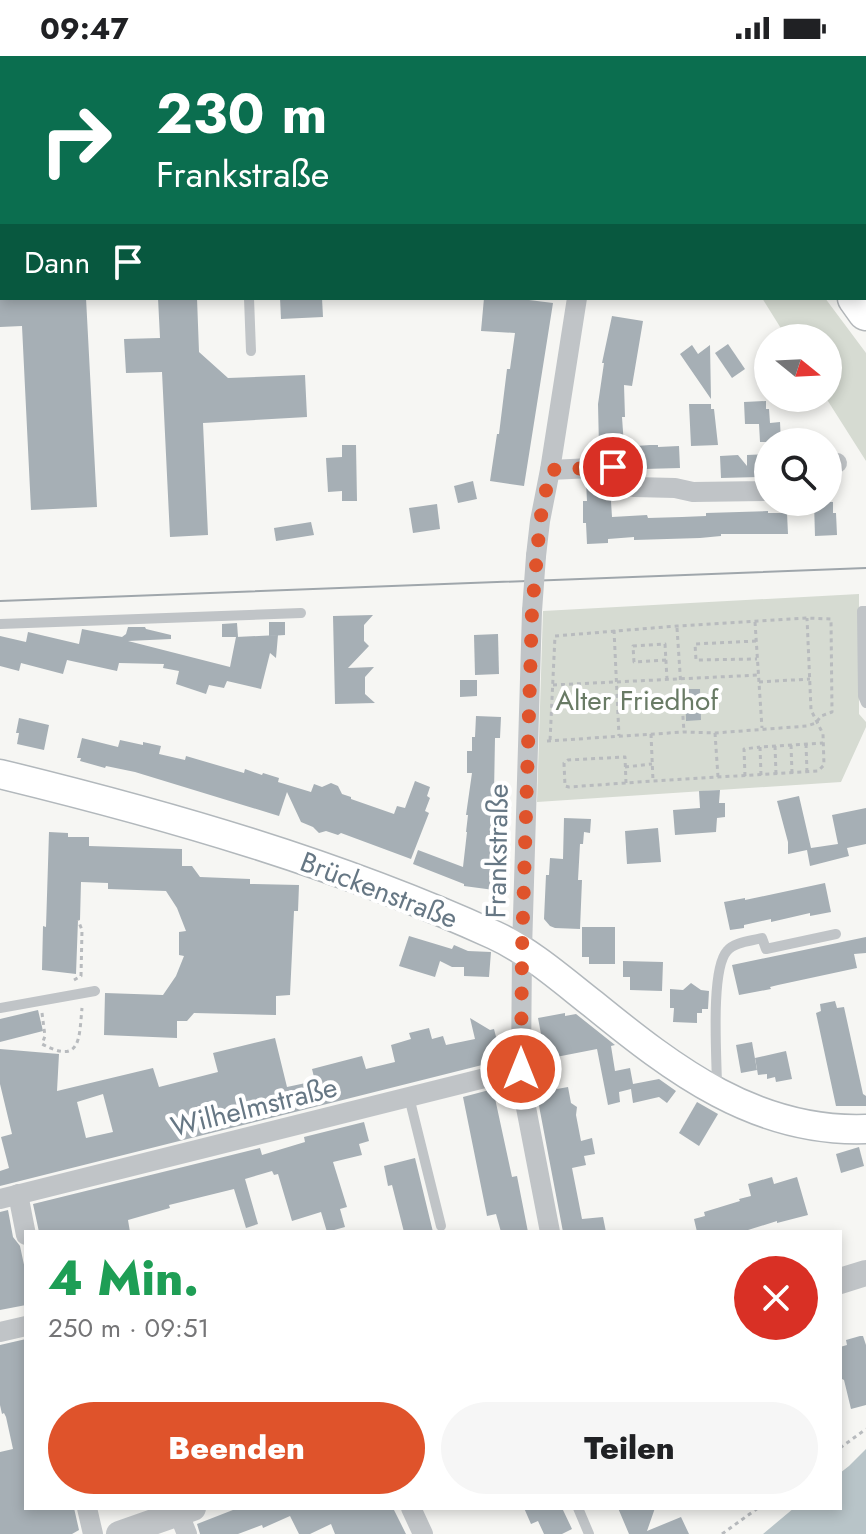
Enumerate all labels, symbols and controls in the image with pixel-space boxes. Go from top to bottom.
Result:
text: 09:47 [40,7,129,50]
text: 230 m [156,73,327,154]
icon: right [24,88,128,192]
text: Frankstraße [156,148,329,200]
icon: arrive [106,240,150,284]
text: Dann [24,241,90,284]
north arrow [754,324,842,412]
map controls [754,324,842,516]
button: search [754,428,842,516]
pin [579,433,647,501]
icon: arrive [591,445,635,489]
park label: Alter Friedhof [556,680,719,721]
street label: Frankstraße [475,783,519,919]
street label: Brückenstraße [294,841,464,939]
position arrow [479,1027,563,1111]
street label: Wilhelmstraße [166,1067,342,1147]
text: 4 Min. [48,1244,199,1313]
button: close [734,1256,818,1340]
text: 250 m · 09:51 [48,1309,209,1347]
button: Beenden [48,1402,425,1494]
button: Teilen [441,1402,818,1494]

